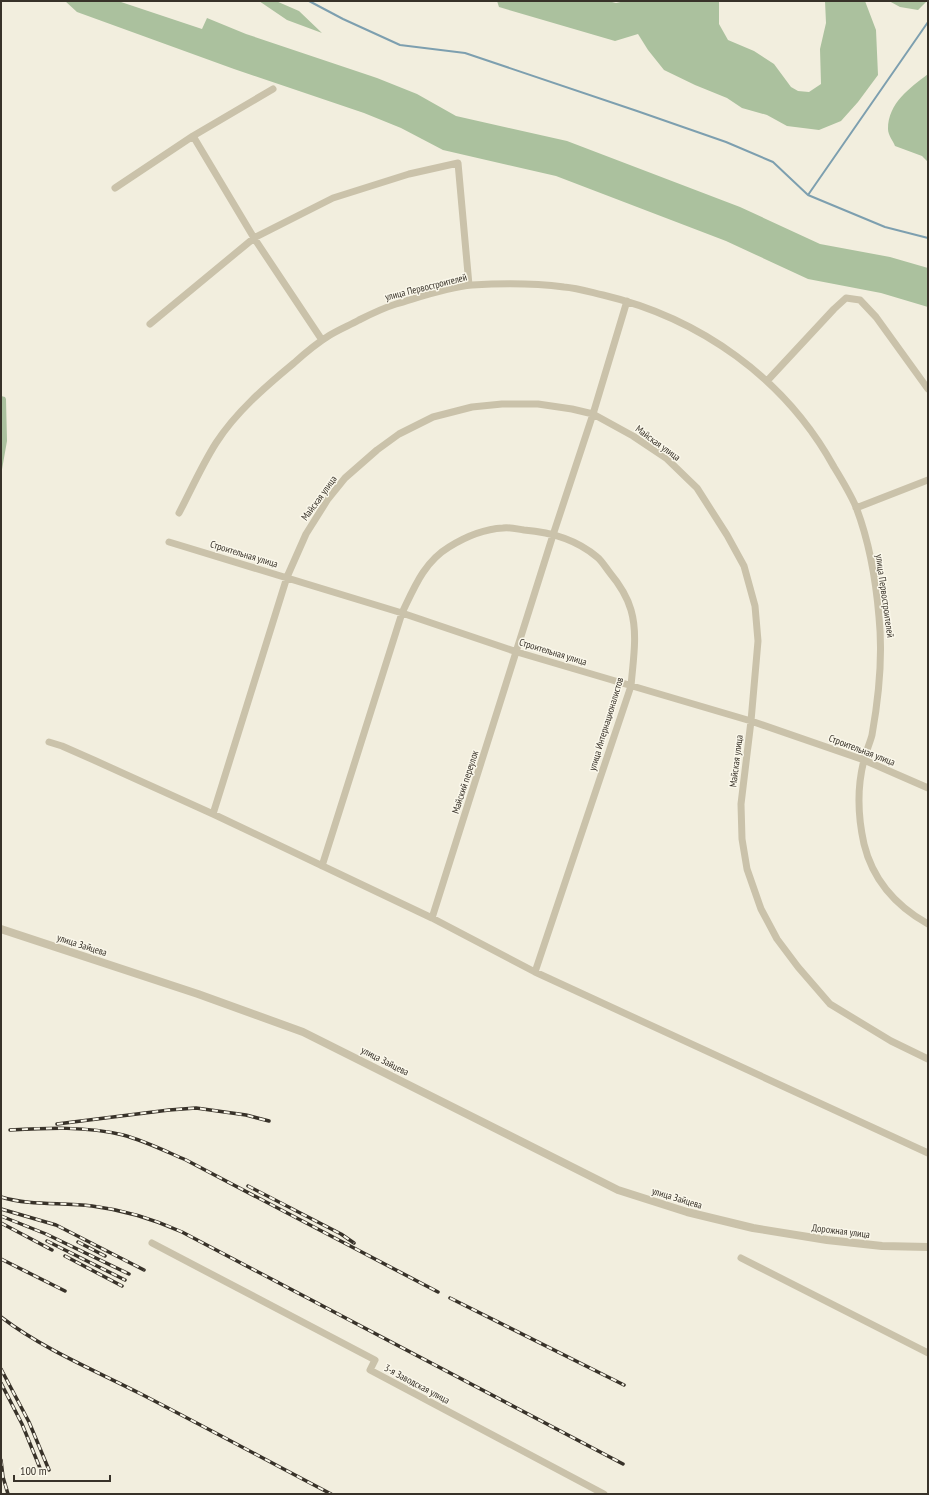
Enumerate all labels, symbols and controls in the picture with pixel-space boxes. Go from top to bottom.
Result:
street label: улица Первостроителей [384,271,468,303]
street label: Майская улица [633,422,683,464]
street label: Майская улица [298,473,340,523]
street label: Строительная улица [209,538,279,570]
street label: улица Первостроителей [873,553,897,639]
street label: Строительная улица [518,636,588,668]
street label: улица Интернационалистов [586,676,626,772]
street label: Строительная улица [827,731,897,769]
street label: Майская улица [726,734,746,788]
street label: Майский переулок [449,749,481,815]
street label: улица Зайцева [55,931,109,959]
street label: улица Зайцева [359,1043,411,1079]
street label: улица Зайцева [650,1184,704,1212]
street label: Дорожная улица [811,1221,871,1241]
street label: 3-я Заводская улица [382,1361,452,1407]
scale bar [14,1457,110,1483]
text: 100 m [20,1463,47,1478]

